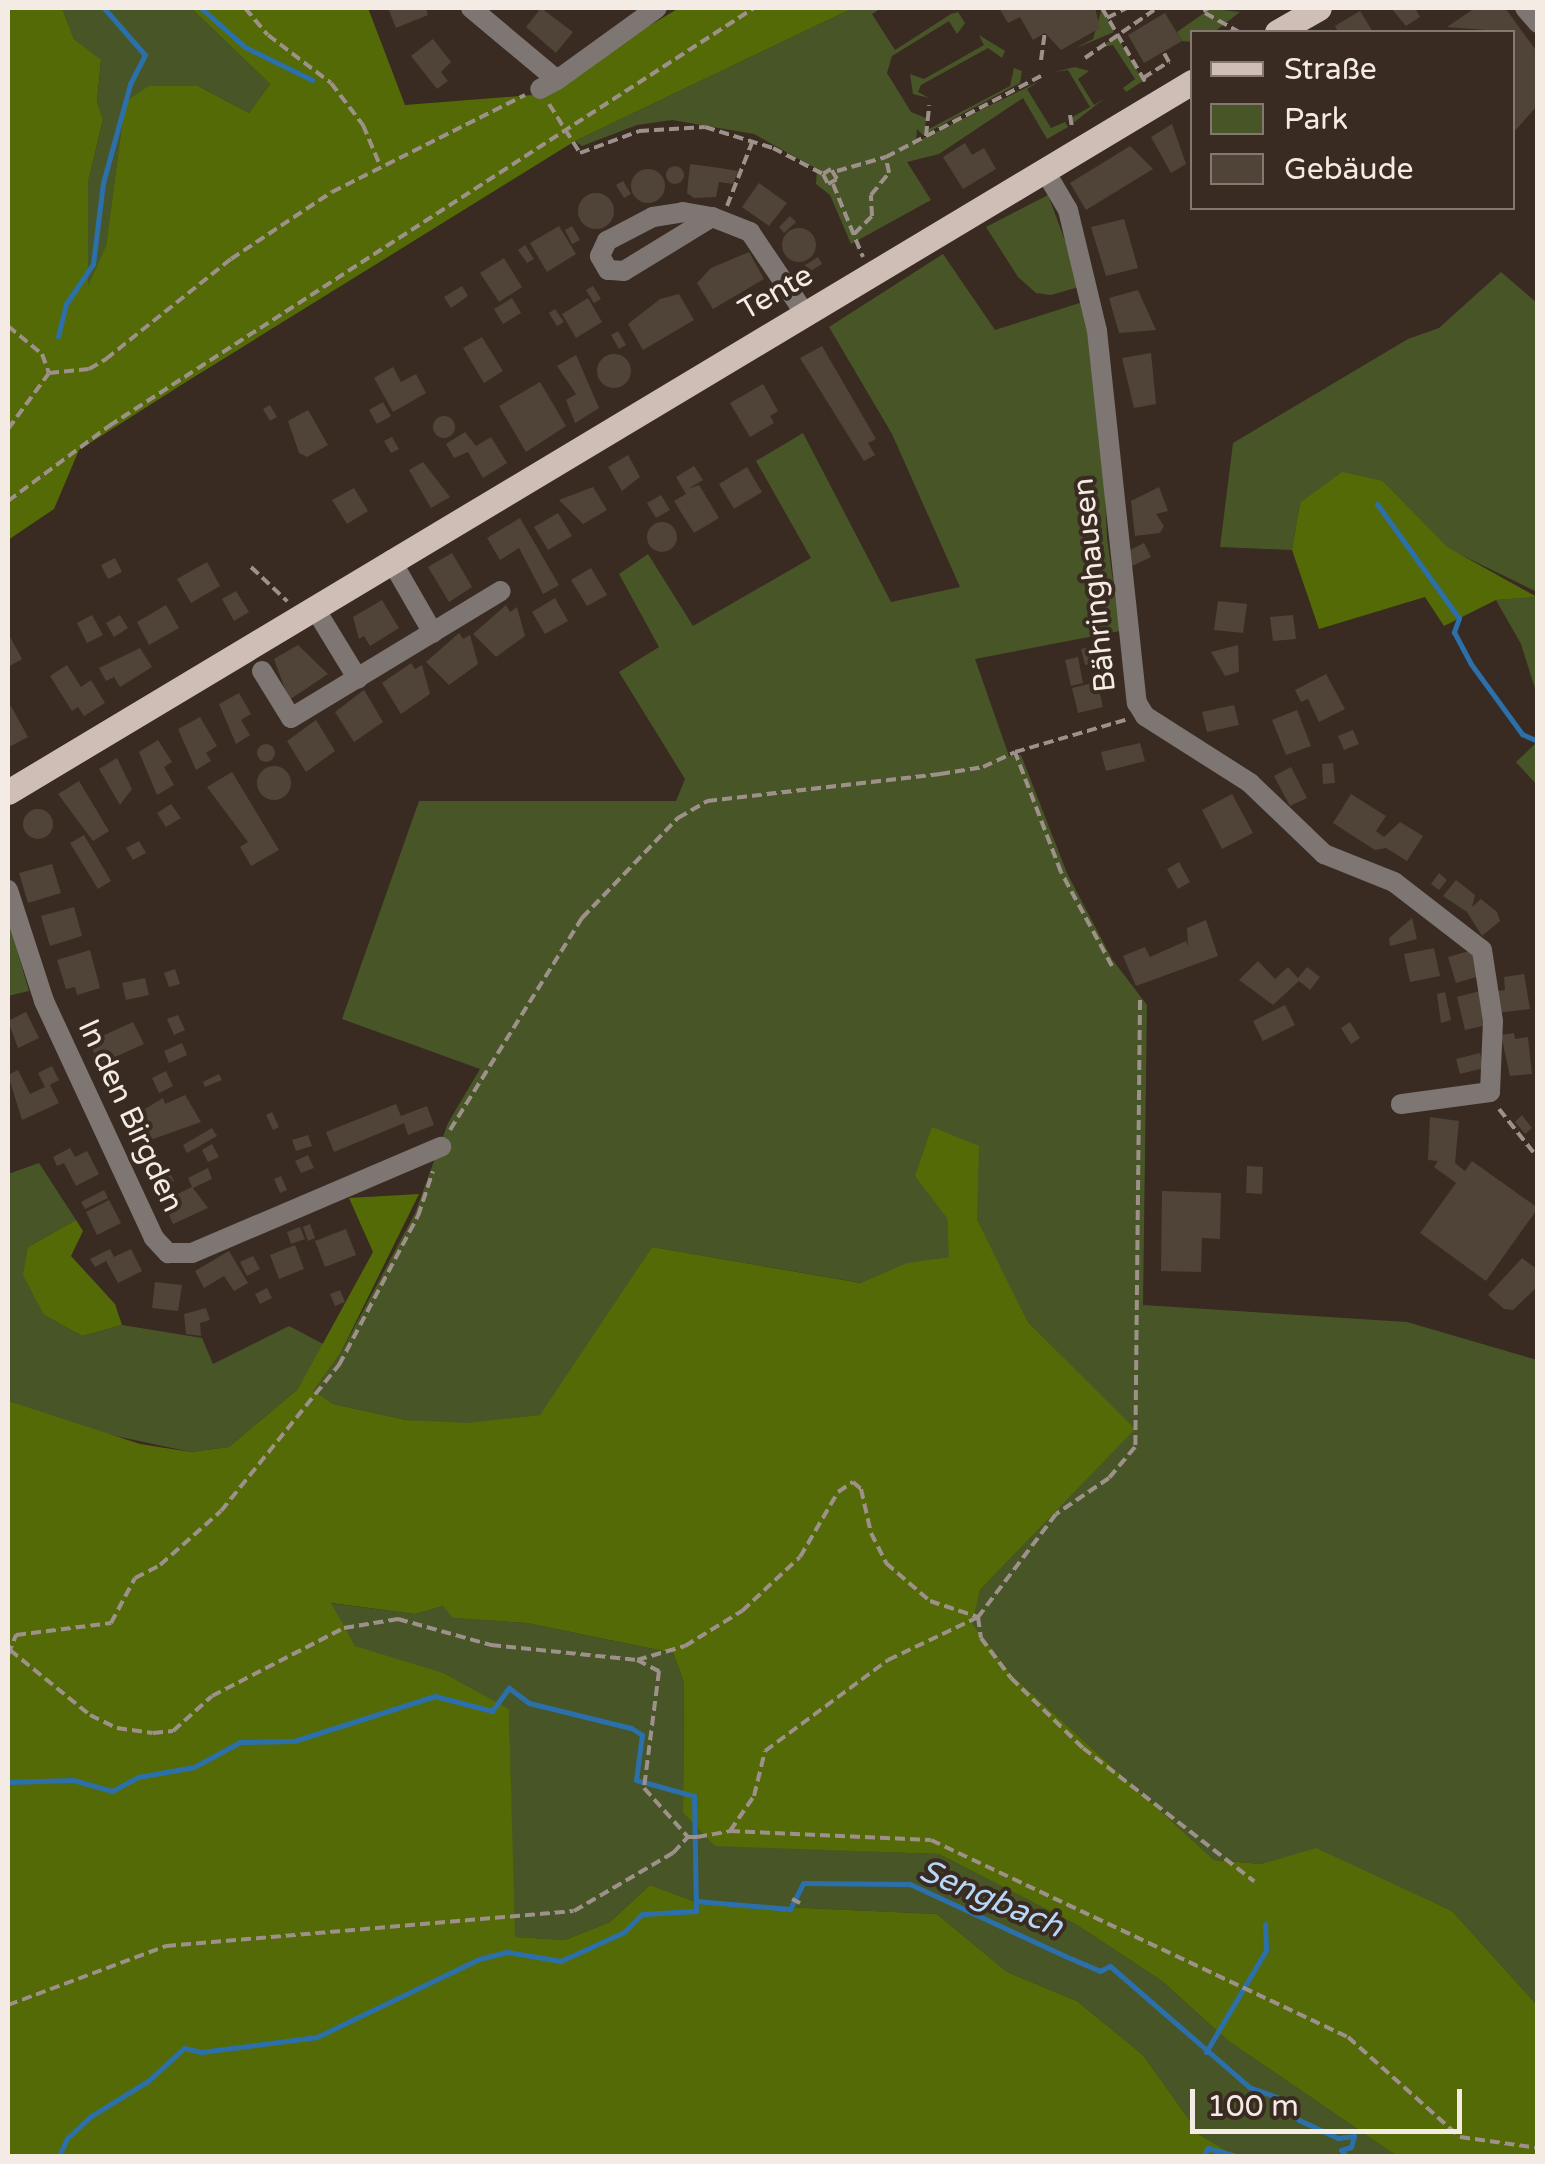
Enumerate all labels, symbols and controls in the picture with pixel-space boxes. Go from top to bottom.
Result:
legend [1190,30,1515,210]
text: Straße [1284,51,1377,88]
text: Park [1284,101,1348,138]
text: Gebäude [1284,151,1414,188]
street label: Tente [733,258,819,328]
street label: Bähringhausen [1066,476,1124,694]
street label: In den Birgden [70,1014,190,1218]
water label: Sengbach [913,1852,1069,1946]
scale bar [1195,2069,1468,2131]
text: 100 m [1207,2088,1299,2125]

